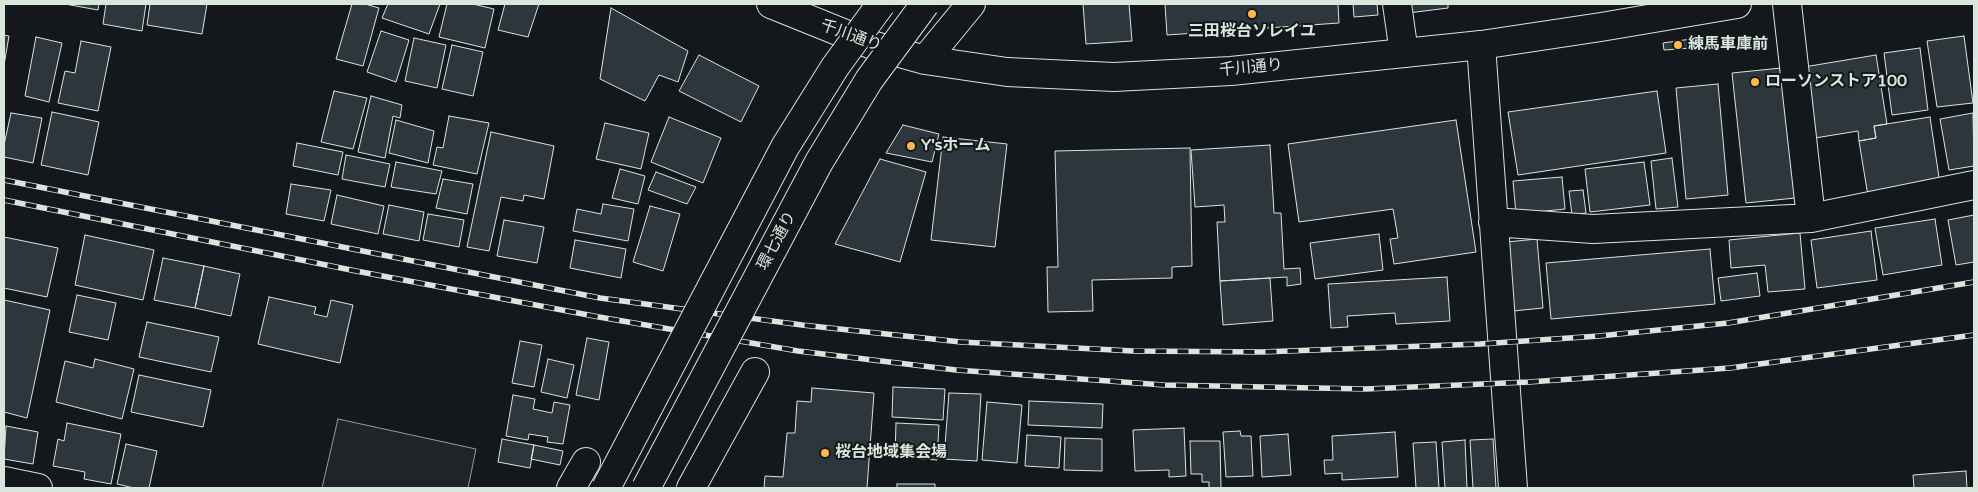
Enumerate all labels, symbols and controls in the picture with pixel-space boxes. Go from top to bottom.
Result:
marker: 三田桜台ソレイユ [1246,8,1258,20]
street label: 千川通り [818,16,884,56]
place label: 三田桜台ソレイユ [1188,22,1316,42]
place label: 練馬車庫前 [1688,35,1768,55]
marker: 練馬車庫前 [1672,39,1684,51]
street label: 千川通り [1218,56,1284,80]
place label: ローソンストア100 [1765,72,1907,92]
marker: ローソンストア100 [1749,76,1761,88]
place label: Y'sホーム [921,136,990,156]
marker: Y'sホーム [905,140,917,152]
street label: 環七通り [754,208,800,274]
place label: 桜台地域集会場 [835,443,947,463]
marker: 桜台地域集会場 [819,447,831,459]

